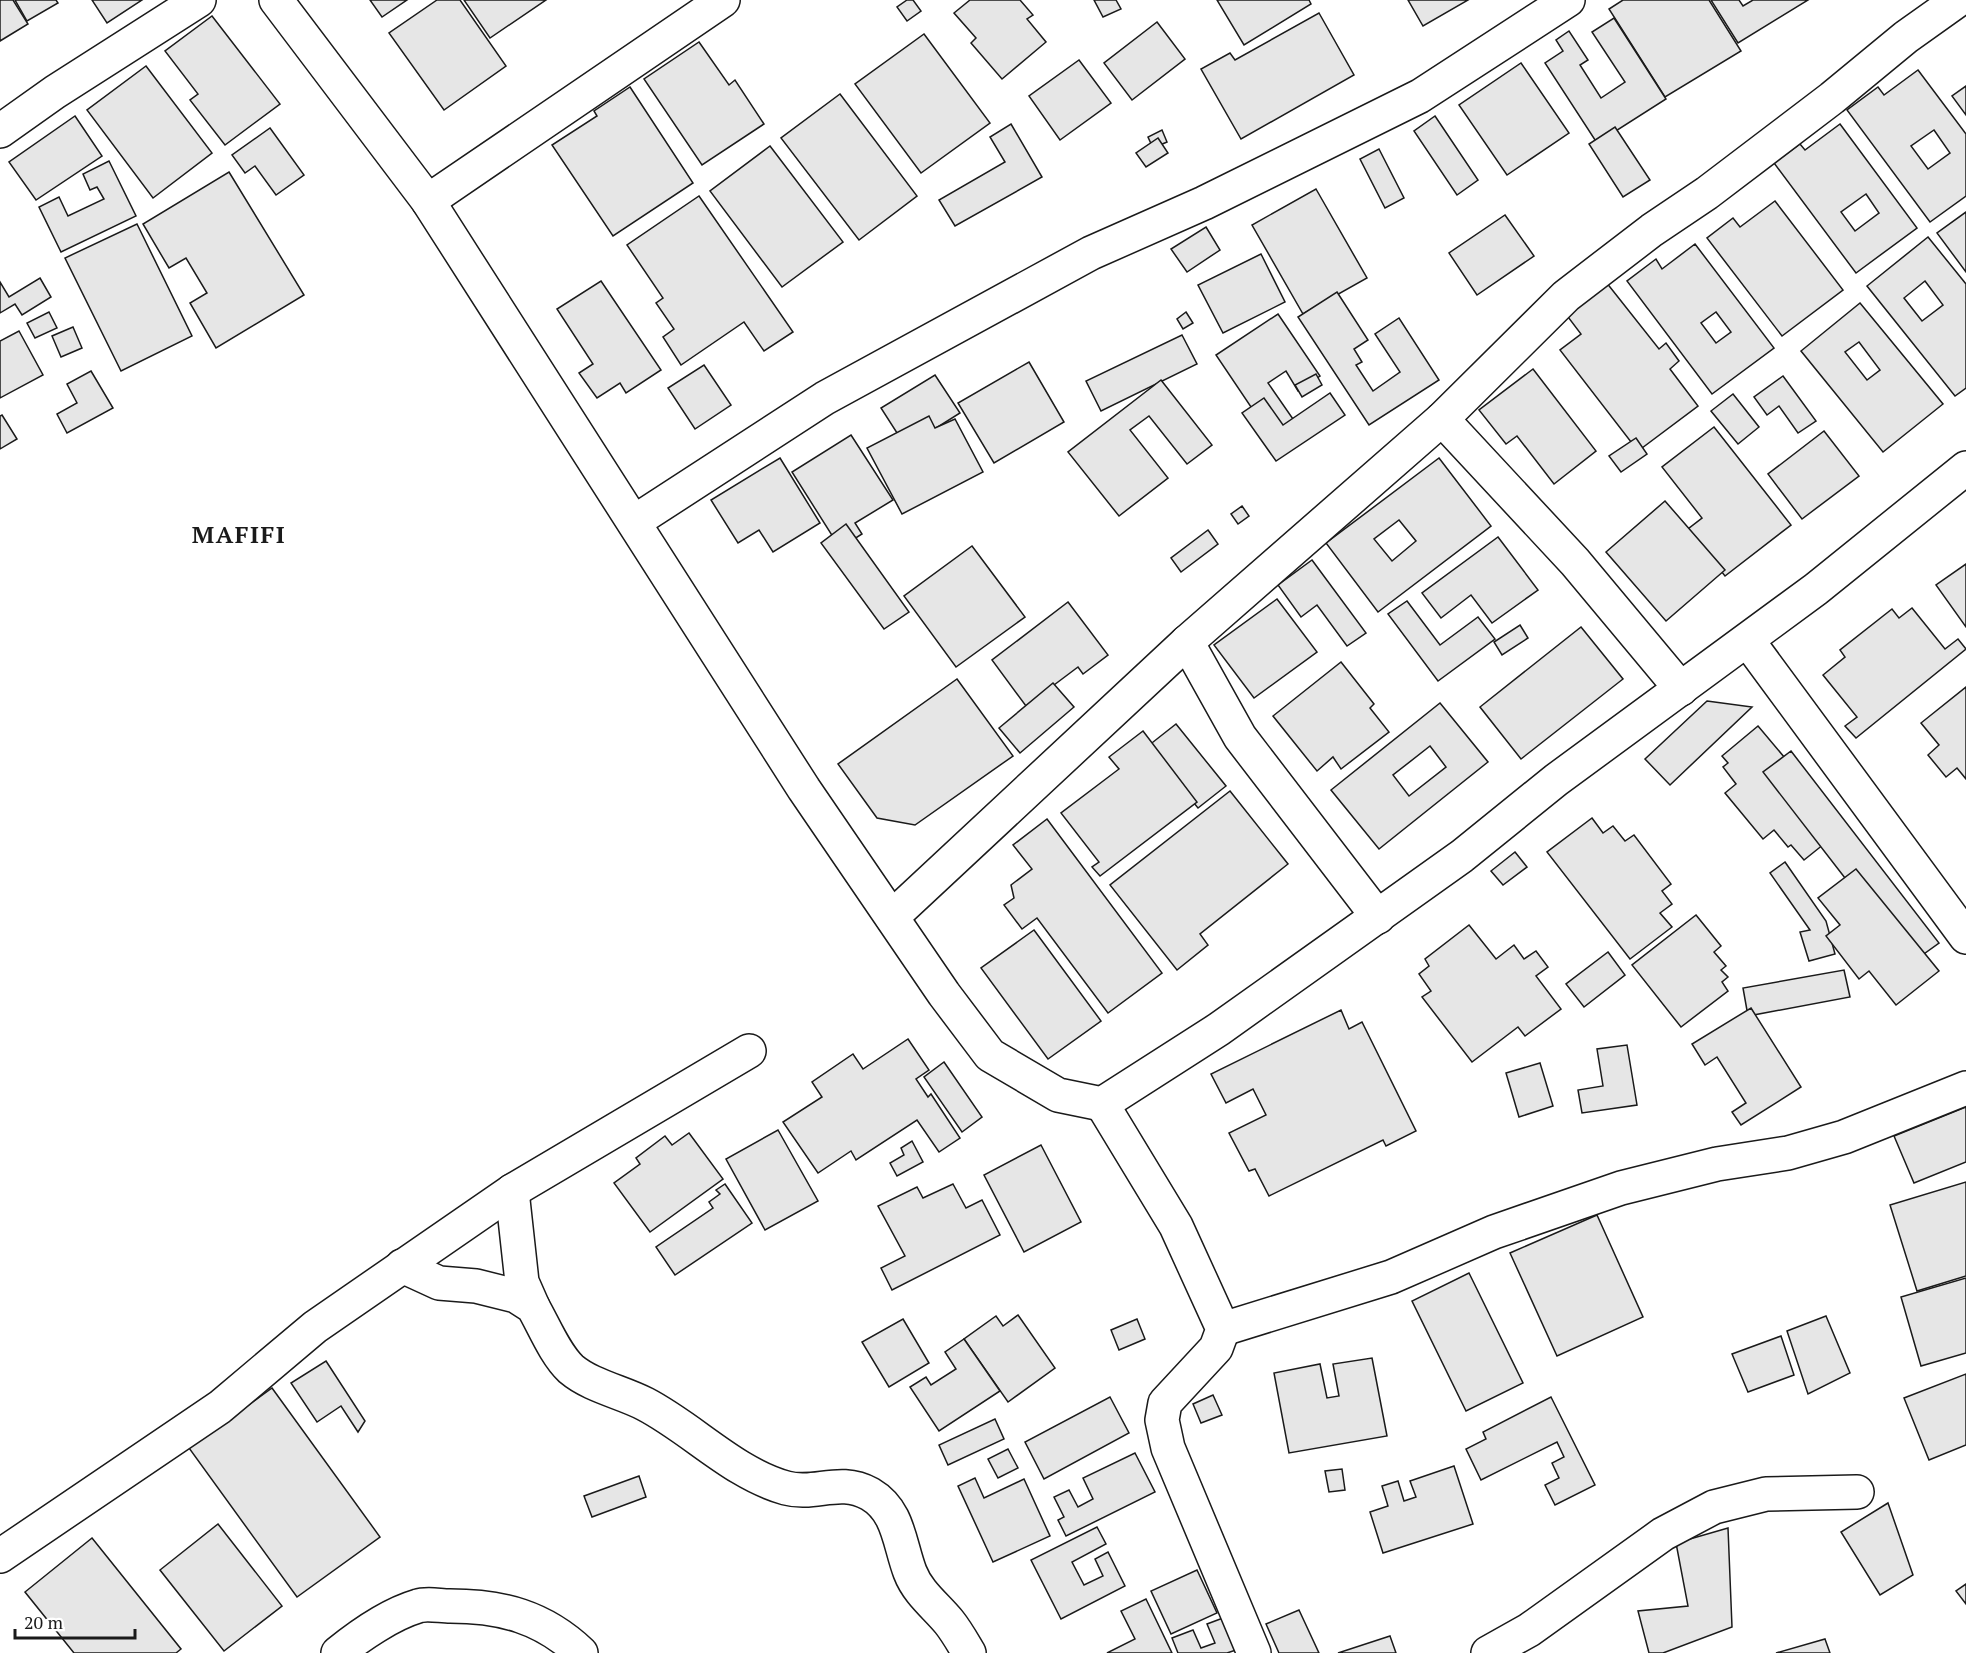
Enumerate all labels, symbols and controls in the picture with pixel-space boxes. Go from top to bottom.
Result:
district label: MAFIFI [192,518,286,550]
scale bar [15,1602,135,1640]
text: 20 m [24,1610,64,1634]

